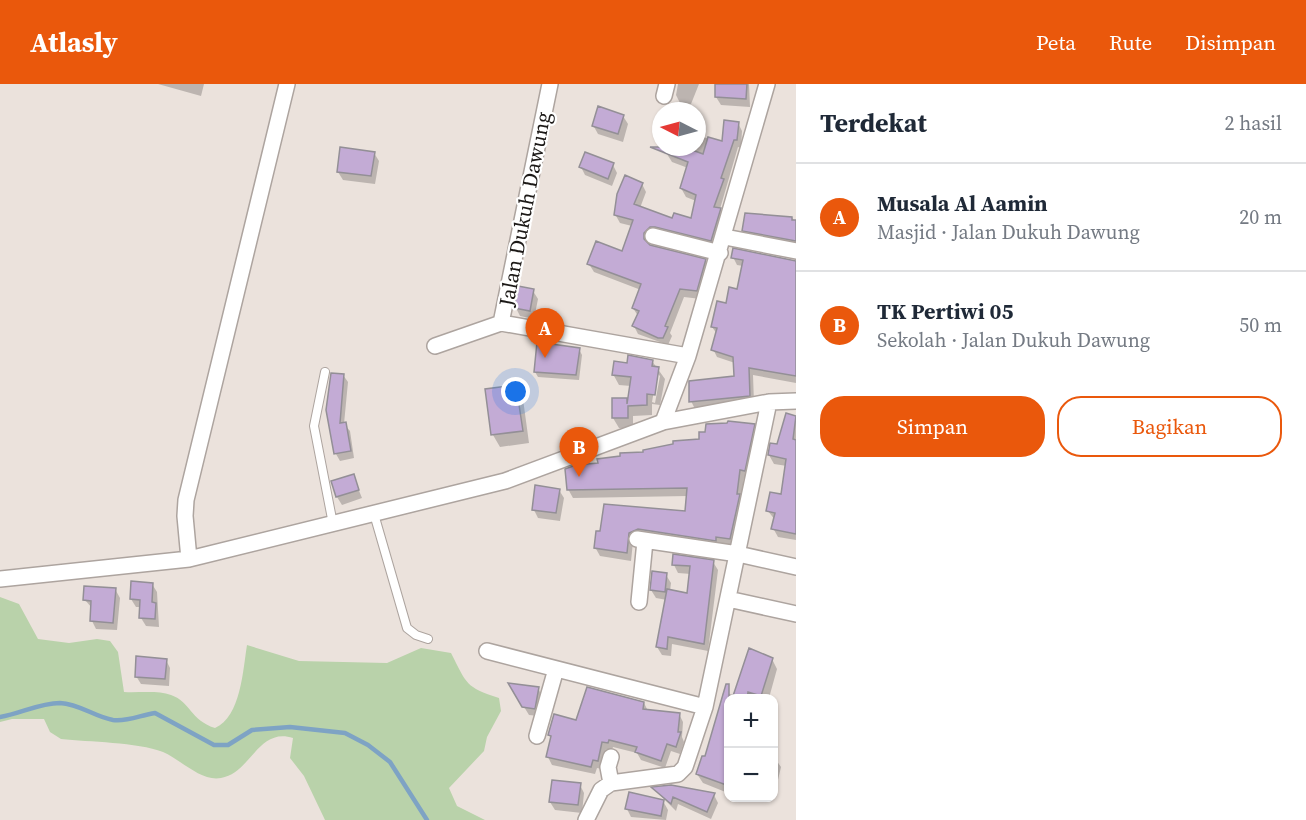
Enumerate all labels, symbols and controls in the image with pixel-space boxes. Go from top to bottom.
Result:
text: Atlasly [30,23,118,61]
text: Peta [1036,28,1076,57]
text: Rute [1109,28,1152,57]
text: Disimpan [1185,28,1276,57]
north arrow [652,102,706,156]
text: Terdekat [820,105,927,141]
street label: Jalan Dukuh Dawung [491,109,558,310]
text: 2 hasil [1225,109,1282,137]
text: Musala Al Aamin [877,188,1048,218]
text: A [833,203,846,231]
text: 20 m [1239,203,1282,231]
text: Masjid · Jalan Dukuh Dawung [877,218,1140,246]
text: TK Pertiwi 05 [877,296,1013,326]
pin: A [526,308,564,358]
text: B [833,311,846,339]
text: 50 m [1239,311,1282,339]
text: Sekolah · Jalan Dukuh Dawung [877,326,1150,354]
your location [501,377,530,406]
button: Simpan [820,396,1045,457]
button: Bagikan [1057,396,1282,457]
pin: B [560,428,598,477]
map controls [724,694,778,802]
button: + [724,694,778,748]
button: − [724,748,778,802]

